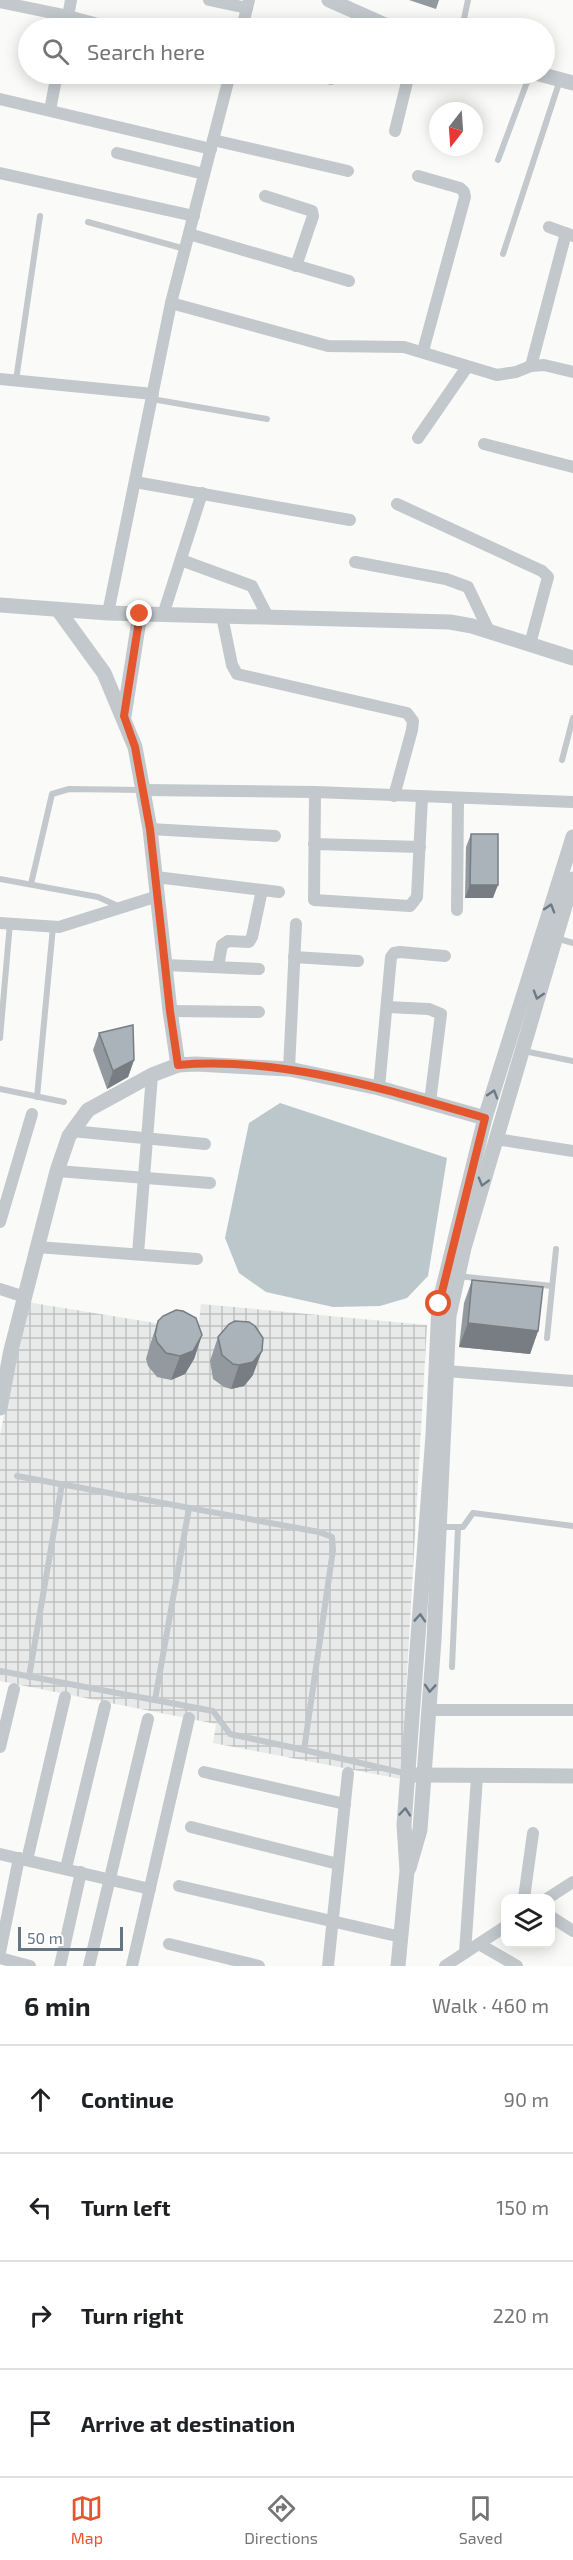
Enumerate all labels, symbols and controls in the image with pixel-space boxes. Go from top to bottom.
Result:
search box [18,18,555,84]
icon: search [39,35,72,68]
text: Search here [87,38,205,64]
north arrow [429,102,483,156]
route end [126,600,152,626]
one-way arrow [543,903,555,914]
one-way arrow [533,989,545,1000]
one-way arrow [485,1089,498,1100]
one-way arrow [478,1176,490,1187]
route start [425,1290,451,1316]
one-way arrow [413,1613,426,1622]
one-way arrow [424,1683,437,1692]
one-way arrow [398,1808,411,1817]
map controls [501,1894,555,1948]
button: layers [501,1894,555,1948]
scale bar [18,1924,123,1952]
text: 50 m [27,1928,63,1947]
text: 6 min [24,1990,91,2021]
text: Walk · 460 m [432,1993,549,2017]
icon: ahead [24,2083,57,2116]
text: Continue [81,2086,174,2112]
text: 90 m [504,2087,549,2111]
icon: left [24,2191,57,2224]
text: Turn left [81,2194,170,2220]
text: 150 m [496,2195,549,2219]
icon: right [24,2299,57,2332]
text: Turn right [81,2302,183,2328]
text: 220 m [492,2303,549,2327]
icon: arrive [24,2407,57,2440]
text: Arrive at destination [81,2410,295,2436]
tab: Map [70,2492,103,2547]
tab: Directions [244,2492,318,2547]
tab: Saved [459,2492,503,2547]

